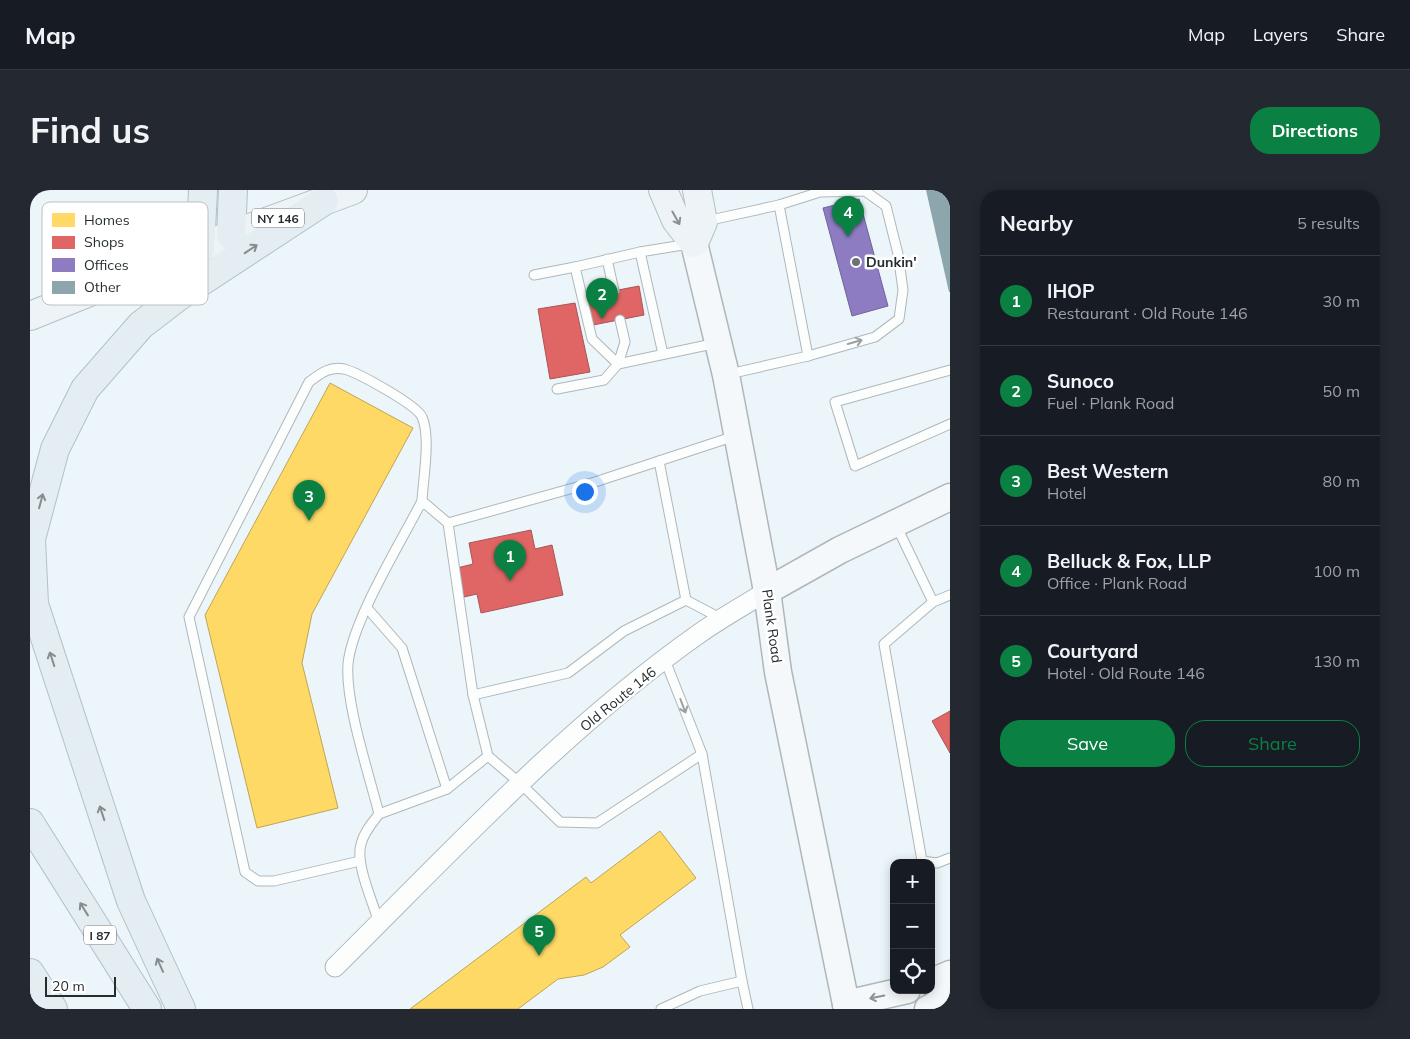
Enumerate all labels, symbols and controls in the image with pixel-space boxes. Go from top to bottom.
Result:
text: Map [25,20,76,50]
text: Map [1188,23,1225,46]
text: Layers [1253,23,1308,46]
text: Share [1336,23,1385,46]
button: Directions [1250,107,1380,154]
text: Find us [30,108,150,152]
pin: 4 [832,196,864,237]
legend [42,202,208,305]
road number: NY 146 [252,208,304,228]
text: Nearby [1000,210,1073,236]
text: Homes [84,211,130,229]
one-way arrow [671,211,681,226]
text: 5 results [1297,213,1360,233]
text: Shops [84,233,124,251]
one-way arrow [244,244,258,254]
place label: Dunkin' [866,253,917,271]
text: Offices [84,256,129,274]
marker: Dunkin' [850,256,862,268]
text: Other [84,278,122,296]
pin: 2 [586,278,618,319]
text: IHOP [1047,279,1095,303]
text: 1 [1011,291,1021,311]
text: 30 m [1323,291,1360,311]
text: Restaurant · Old Route 146 [1047,303,1248,323]
one-way arrow [846,337,862,347]
text: Sunoco [1047,369,1114,393]
text: 2 [1011,381,1021,401]
text: 50 m [1323,381,1360,401]
text: Fuel · Plank Road [1047,393,1174,413]
text: Best Western [1047,459,1169,483]
text: 3 [1011,471,1021,491]
text: 80 m [1323,471,1360,491]
your location [572,479,598,505]
pin: 3 [293,480,325,521]
text: Hotel [1047,483,1086,503]
one-way arrow [37,493,46,509]
pin: 1 [494,540,526,581]
text: Belluck & Fox, LLP [1047,549,1211,573]
text: 4 [1011,561,1021,581]
text: 100 m [1313,561,1360,581]
text: Office · Plank Road [1047,573,1187,593]
street label: Plank Road [758,588,786,664]
text: Courtyard [1047,639,1138,663]
text: 5 [1011,651,1021,671]
text: 130 m [1313,651,1360,671]
one-way arrow [47,652,56,667]
street label: Old Route 146 [576,663,660,735]
text: Hotel · Old Route 146 [1047,663,1205,683]
one-way arrow [679,698,688,713]
button: Save [1000,720,1175,767]
button: Share [1185,720,1360,767]
one-way arrow [97,806,107,822]
map controls [890,859,935,994]
button: + [890,859,935,904]
one-way arrow [78,902,88,916]
button: − [890,904,935,949]
pin: 5 [523,915,555,956]
road number: I 87 [84,926,116,944]
button: locate [890,949,935,994]
one-way arrow [154,958,164,973]
scale bar [45,974,116,997]
text: 20 m [52,977,85,995]
one-way arrow [869,993,885,1002]

